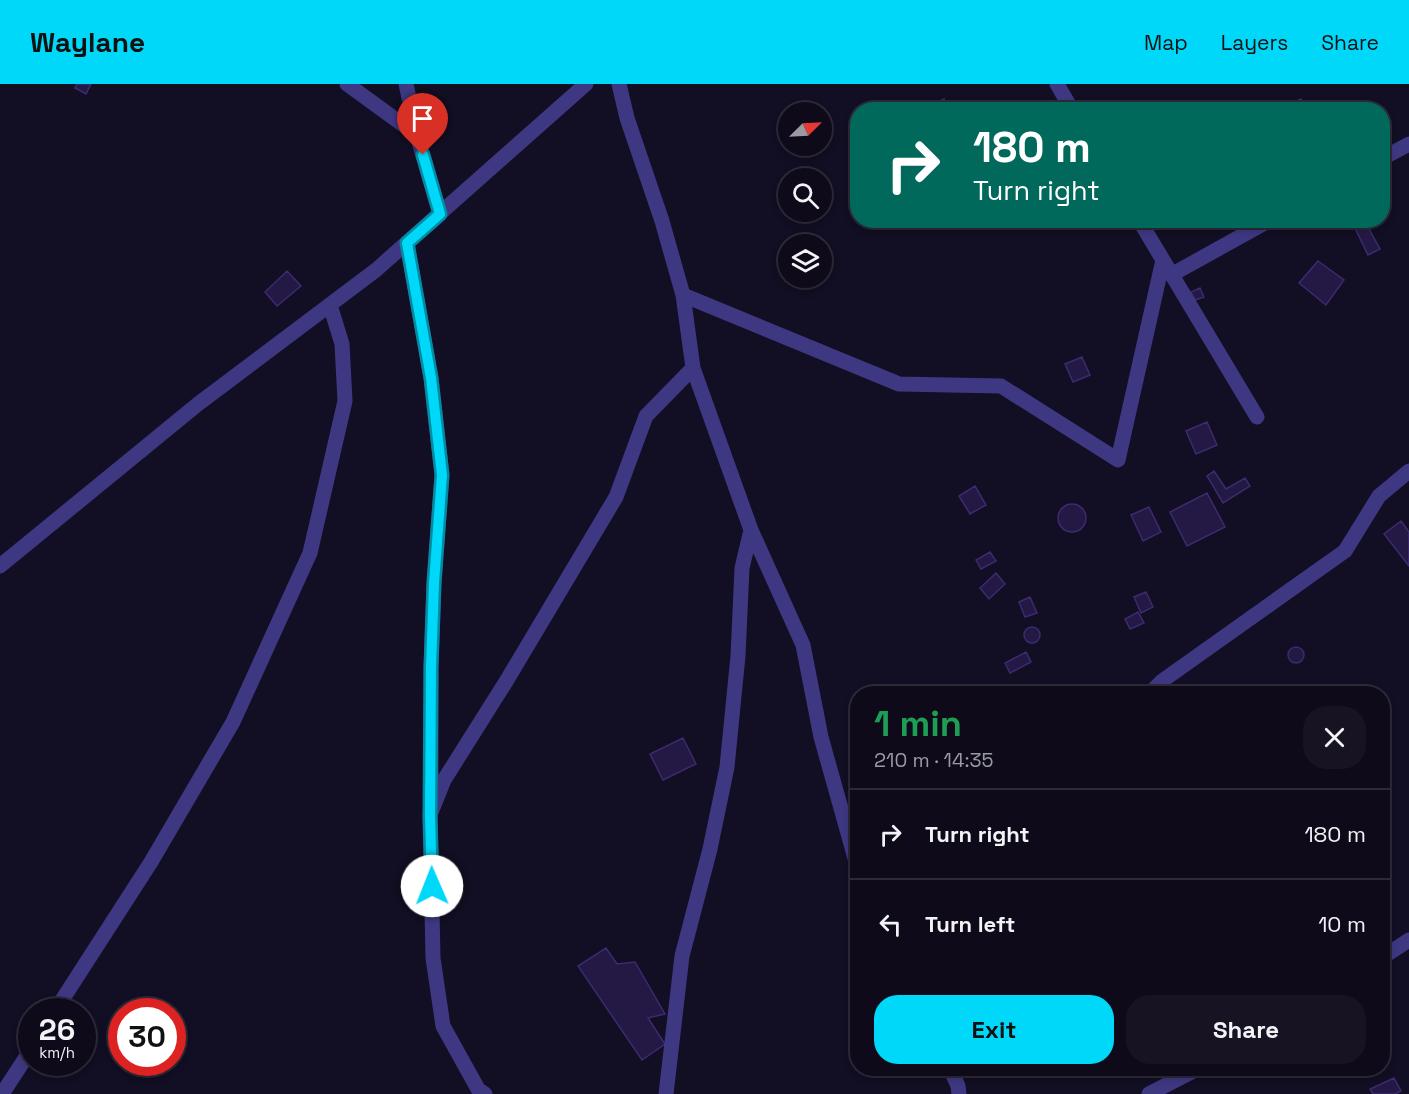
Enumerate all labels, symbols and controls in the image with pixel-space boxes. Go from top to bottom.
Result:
text: Waylane [30,24,145,60]
text: Map [1144,29,1188,56]
text: Layers [1221,29,1288,56]
text: Share [1321,29,1379,56]
pin [397,93,448,155]
icon: arrive [406,102,439,135]
north arrow [778,102,832,156]
map controls [778,102,832,288]
text: 180 m [973,121,1091,174]
icon: right [874,126,952,204]
button: search [778,168,832,222]
text: Turn right [973,173,1100,208]
button: layers [778,234,832,288]
text: 1 min [874,701,962,747]
button: close [1303,706,1366,769]
text: 210 m · 14:35 [874,747,994,773]
icon: right [874,818,907,851]
text: Turn right [925,820,1030,848]
text: 180 m [1304,820,1366,848]
position arrow [400,854,464,918]
icon: left [874,908,907,941]
text: Turn left [925,910,1015,938]
text: 10 m [1318,910,1366,938]
button: Exit [874,995,1114,1064]
button: Share [1126,995,1366,1064]
speed limit sign: 30 [108,998,186,1076]
text: 26 [39,1010,75,1049]
text: km/h [39,1043,75,1062]

